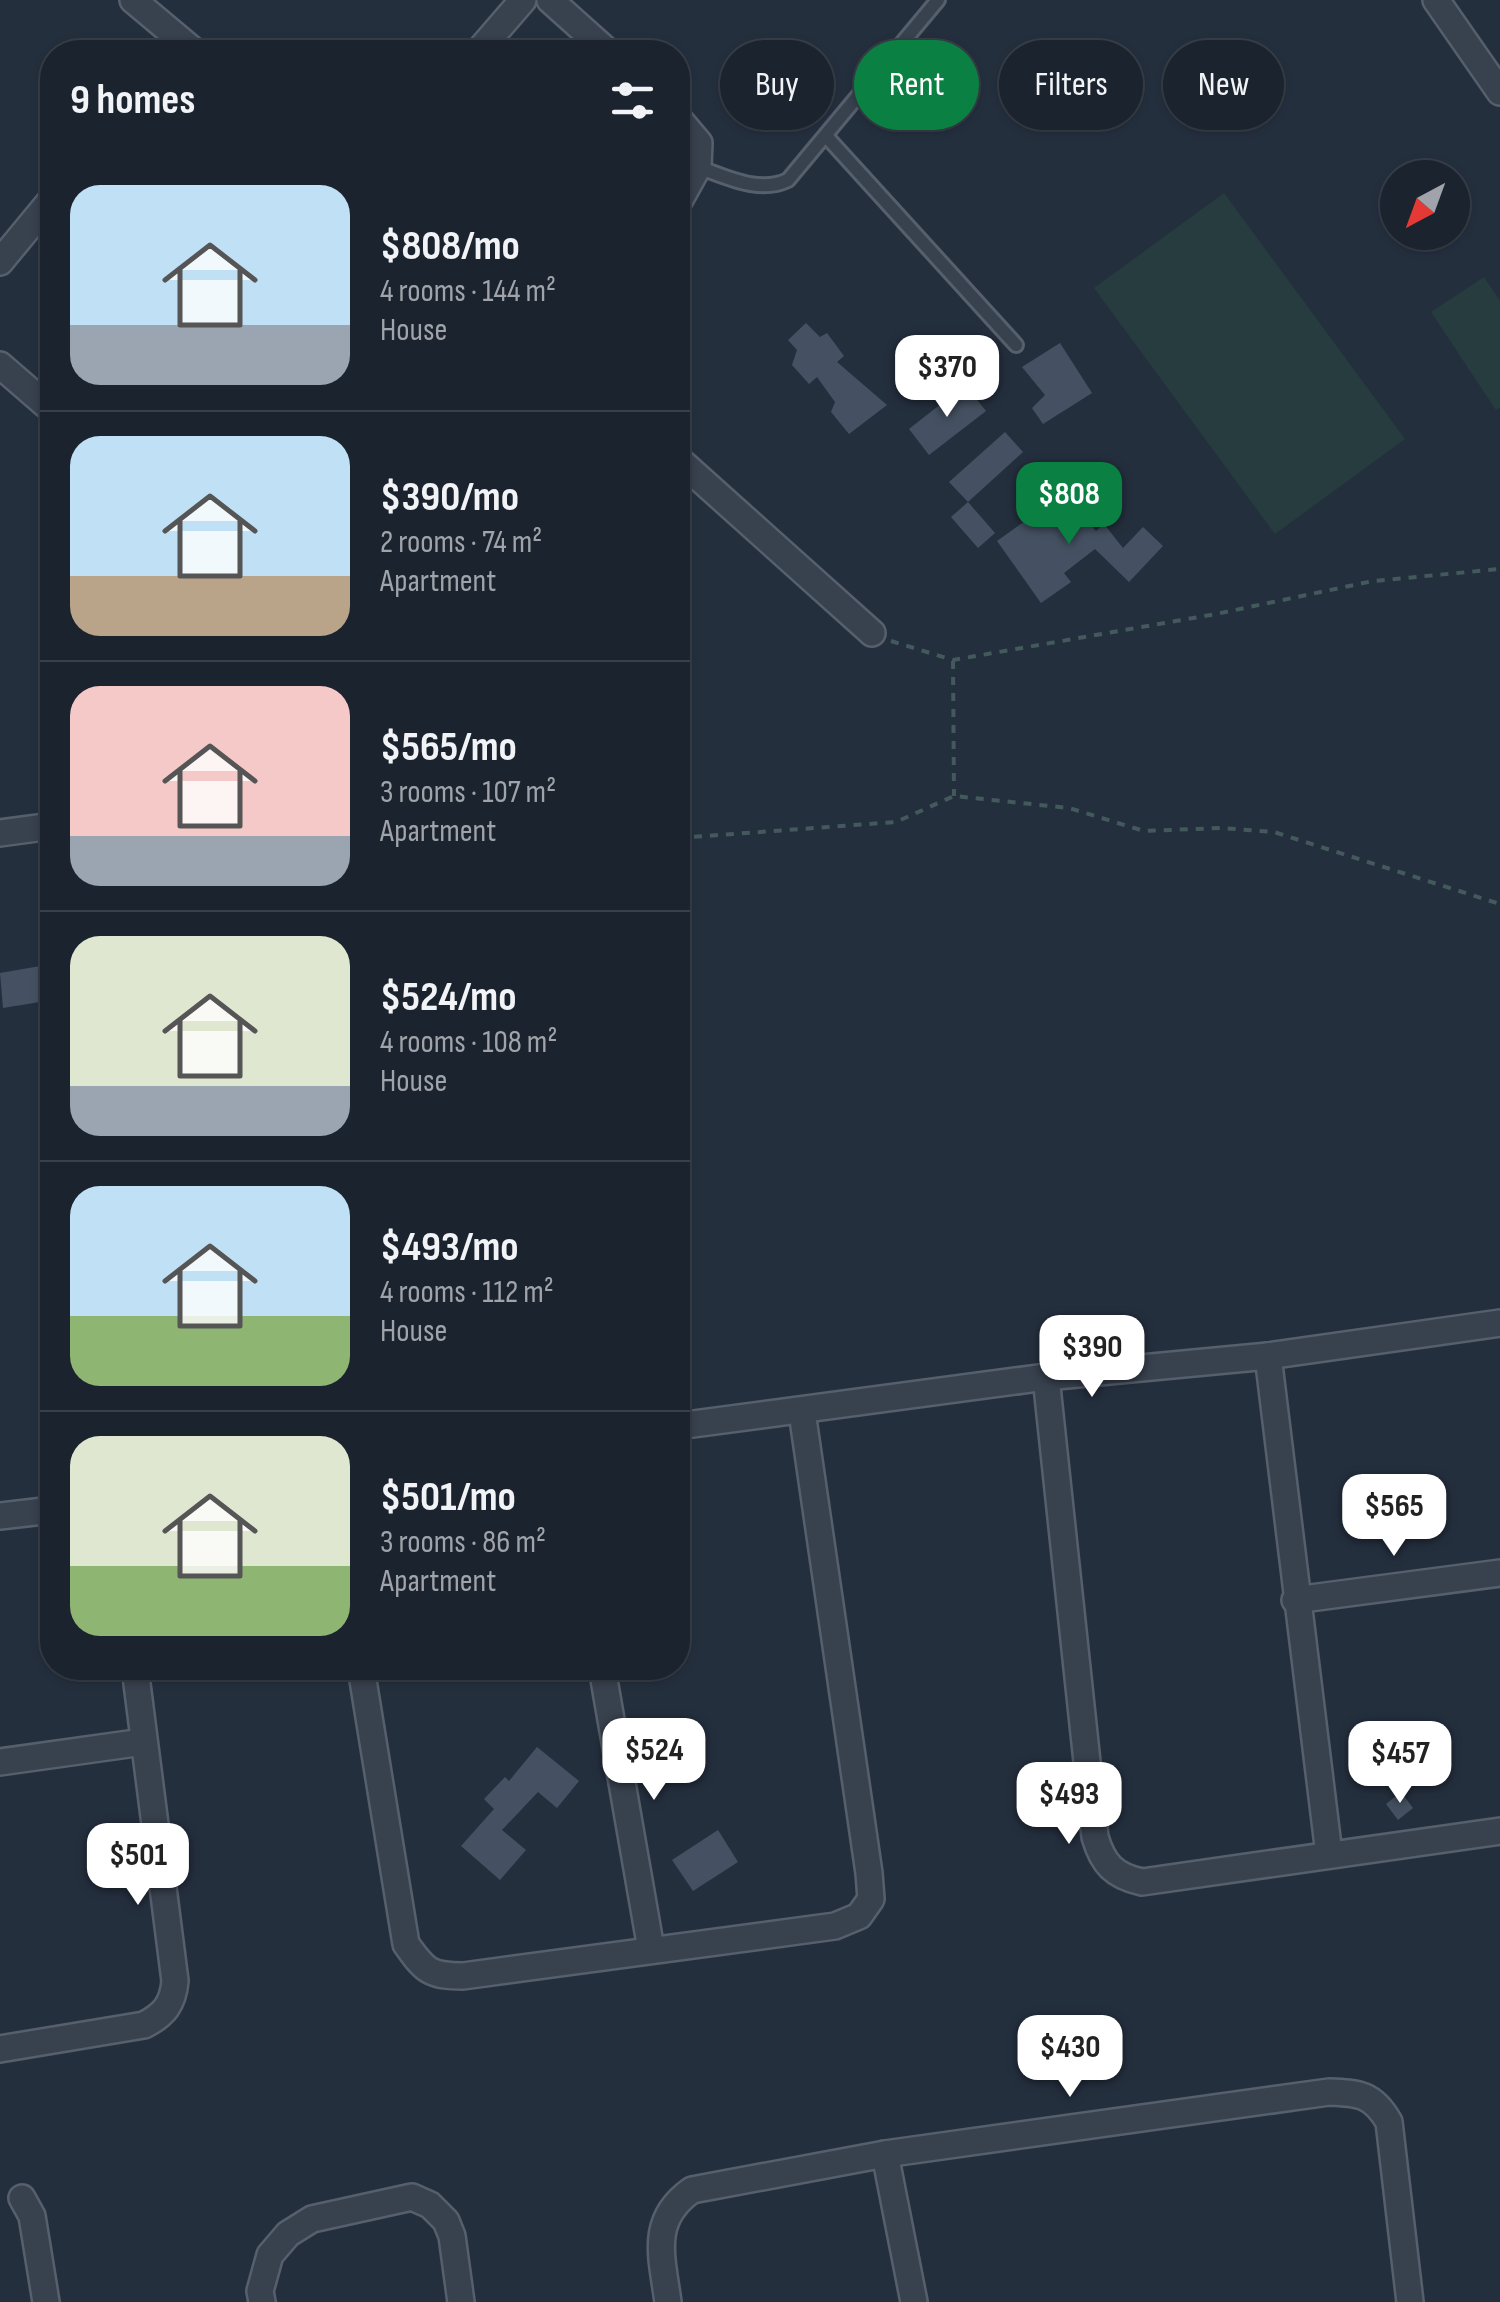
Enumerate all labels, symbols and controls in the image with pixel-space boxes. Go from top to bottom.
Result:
chip: Buy [720,40,834,130]
chip: Rent [854,40,979,130]
chip: Filters [999,40,1143,130]
chip: New [1163,40,1284,130]
icon: filters [605,73,660,128]
text: 9 homes [70,75,195,126]
north arrow [1380,160,1470,250]
map controls [1380,160,1470,250]
text: $808/mo [380,221,520,272]
icon: home [150,225,270,345]
text: 4 rooms · 144 m² [380,272,556,311]
text: House [380,311,447,350]
pin: $370 [888,335,1006,420]
text: $370 [917,348,977,387]
pin: $808 [1010,462,1128,547]
text: $390/mo [380,472,519,523]
text: $808 [1038,475,1100,514]
icon: home [150,476,270,596]
text: 2 rooms · 74 m² [380,523,542,562]
text: Apartment [380,562,496,601]
text: $565/mo [380,722,517,773]
icon: home [150,726,270,846]
text: 3 rooms · 107 m² [380,773,556,812]
text: Apartment [380,812,496,851]
text: $524/mo [380,972,516,1023]
icon: home [150,976,270,1096]
text: 4 rooms · 108 m² [380,1023,557,1062]
text: House [380,1062,447,1101]
text: $493/mo [380,1222,519,1273]
icon: home [150,1226,270,1346]
text: 4 rooms · 112 m² [380,1273,554,1312]
text: House [380,1312,447,1351]
pin: $390 [1033,1315,1151,1400]
text: $390 [1061,1328,1123,1367]
text: $501/mo [380,1472,516,1523]
pin: $565 [1335,1474,1453,1559]
icon: home [150,1476,270,1596]
text: $565 [1364,1487,1424,1526]
text: 3 rooms · 86 m² [380,1523,546,1562]
text: Apartment [380,1562,496,1601]
pin: $524 [595,1718,713,1803]
pin: $457 [1341,1721,1459,1806]
text: $524 [624,1731,684,1770]
text: $457 [1370,1734,1430,1773]
pin: $493 [1010,1762,1128,1847]
text: $493 [1039,1775,1099,1814]
pin: $501 [79,1823,197,1908]
text: $501 [109,1836,167,1875]
pin: $430 [1011,2015,1129,2100]
text: $430 [1040,2028,1100,2067]

